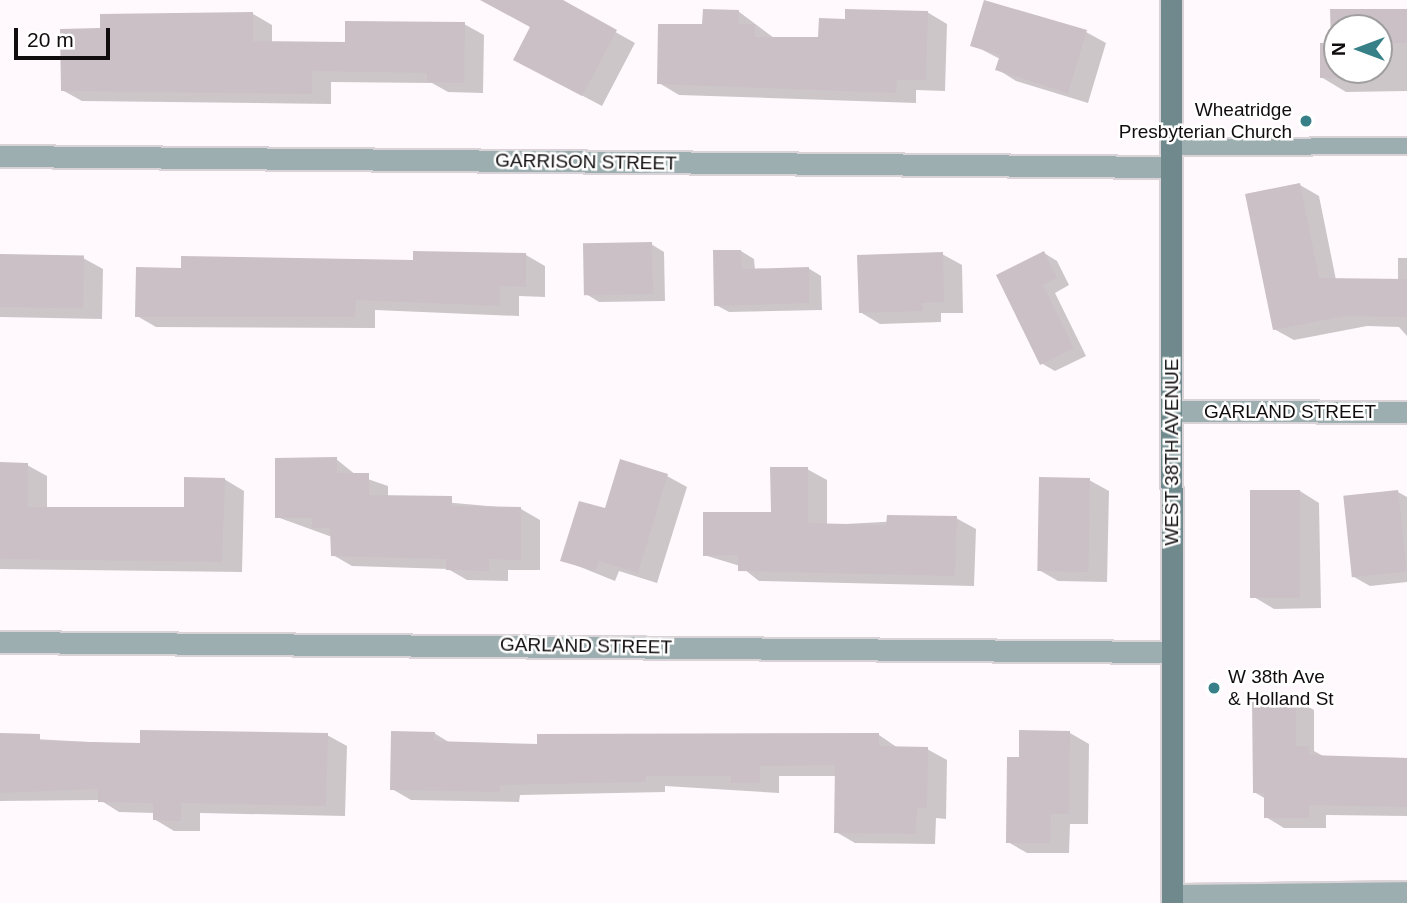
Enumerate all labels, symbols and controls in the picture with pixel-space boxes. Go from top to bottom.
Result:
scale bar [18,14,114,58]
north arrow [1323,14,1393,84]
text: 20 m [27,28,74,51]
text: N [1328,42,1349,56]
place label: Wheatridge Presbyterian Church [1119,99,1292,143]
marker: Wheatridge Presbyterian Church [1298,113,1314,129]
street label: GARRISON STREET [495,149,677,175]
street label: WEST 38TH AVENUE [1161,358,1183,546]
street label: GARLAND STREET [1204,401,1376,423]
street label: GARLAND STREET [500,633,672,659]
place label: W 38th Ave & Holland St [1228,666,1334,710]
marker: W 38th Ave & Holland St [1206,680,1222,696]

